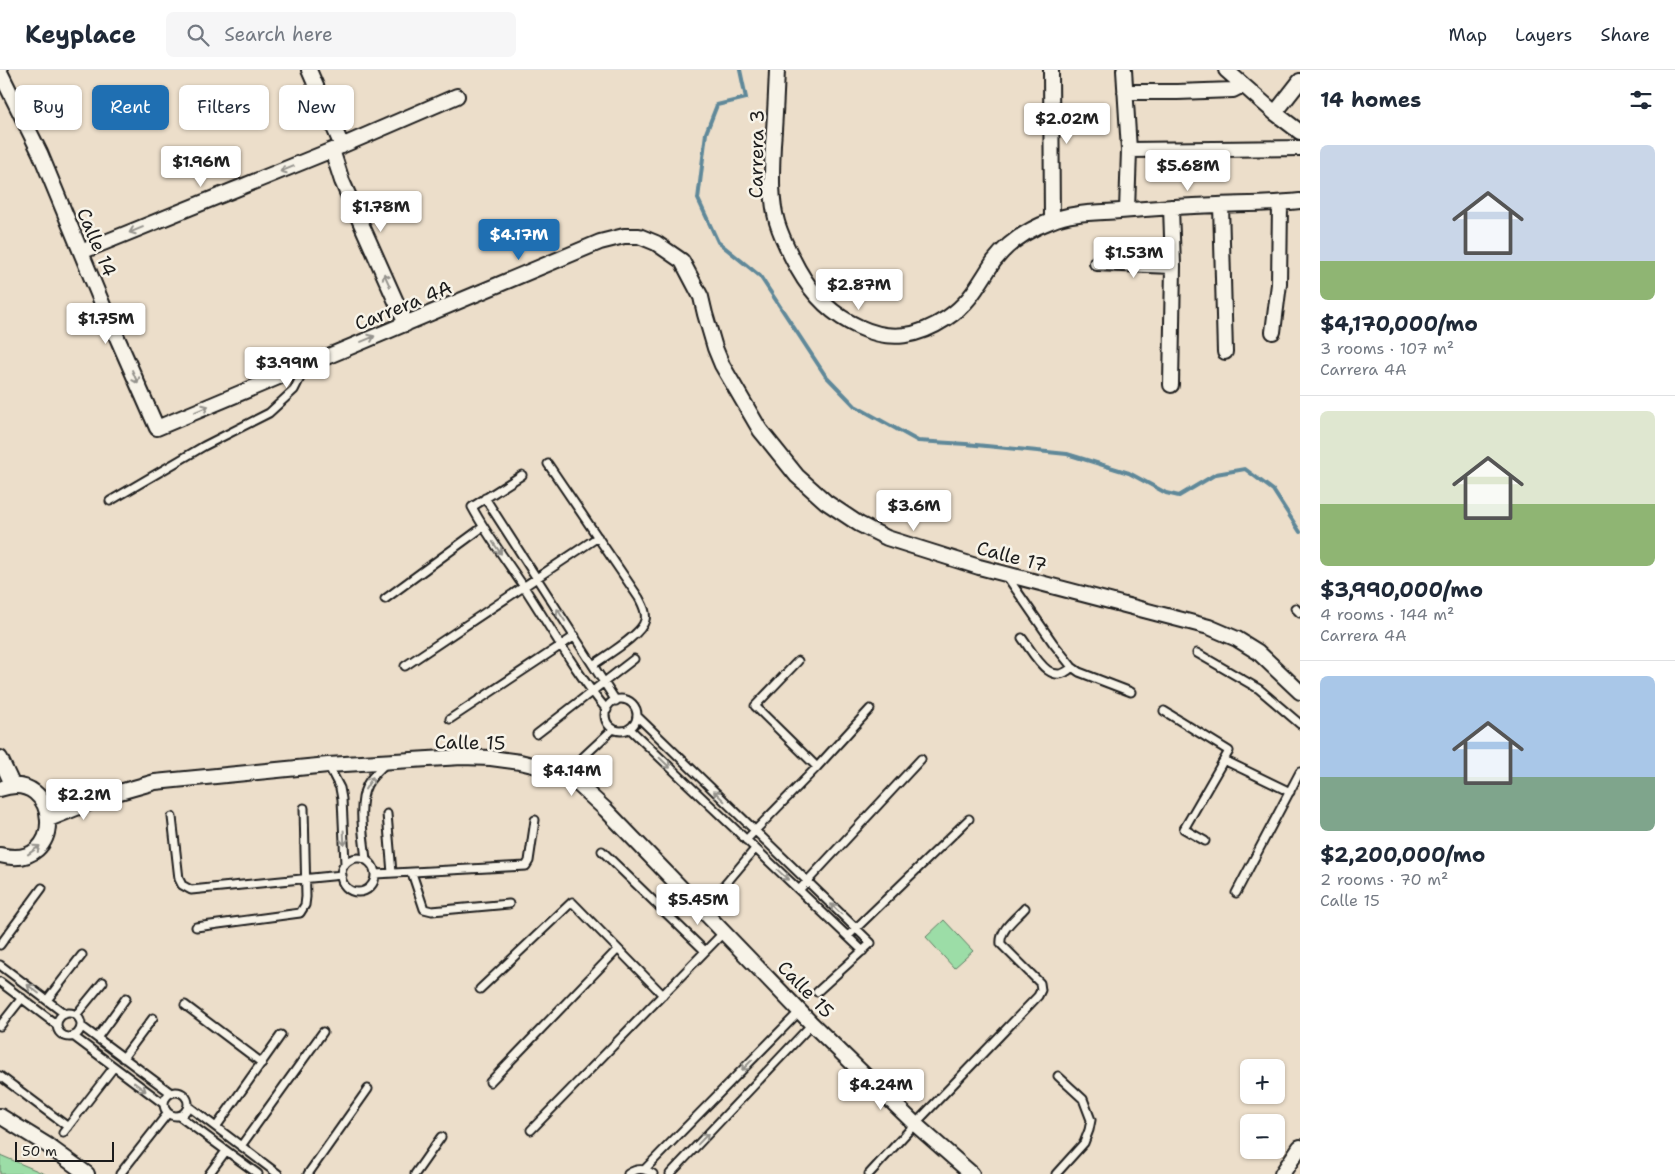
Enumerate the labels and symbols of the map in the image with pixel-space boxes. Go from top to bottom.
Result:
pin: $2.02M [1026,102,1108,145]
street label: Carrera 3 [743,109,770,199]
pin: $1.96M [160,146,242,188]
pin: $5.68M [1147,150,1229,192]
one-way arrow [280,164,295,174]
pin: $1.78M [340,190,422,233]
street label: Calle 14 [71,204,122,280]
pin: $4.17M [478,218,560,261]
one-way arrow [129,226,144,235]
pin: $1.53M [1093,236,1175,279]
pin: $2.87M [818,268,900,311]
one-way arrow [381,273,391,288]
street label: Carrera 4A [351,275,456,336]
pin: $1.75M [65,302,147,345]
one-way arrow [360,334,375,344]
pin: $3.99M [246,346,328,389]
one-way arrow [130,369,140,384]
one-way arrow [193,404,209,413]
pin: $3.6M [879,490,949,532]
street label: Calle 17 [974,535,1050,578]
one-way arrow [492,541,502,555]
one-way arrow [556,609,566,623]
street label: Calle 15 [434,729,506,756]
pin: $4.14M [531,754,613,797]
one-way arrow [659,757,671,769]
one-way arrow [364,776,375,790]
pin: $2.2M [49,778,119,821]
one-way arrow [713,790,726,802]
one-way arrow [339,830,349,846]
one-way arrow [27,845,41,855]
one-way arrow [776,869,789,881]
pin: $5.45M [657,884,739,926]
one-way arrow [830,903,842,915]
street label: Calle 15 [772,955,839,1024]
one-way arrow [27,984,40,995]
one-way arrow [741,1059,753,1072]
pin: $4.24M [840,1068,922,1111]
one-way arrow [133,1081,146,1092]
one-way arrow [697,1132,709,1145]
scale bar [15,1139,114,1162]

